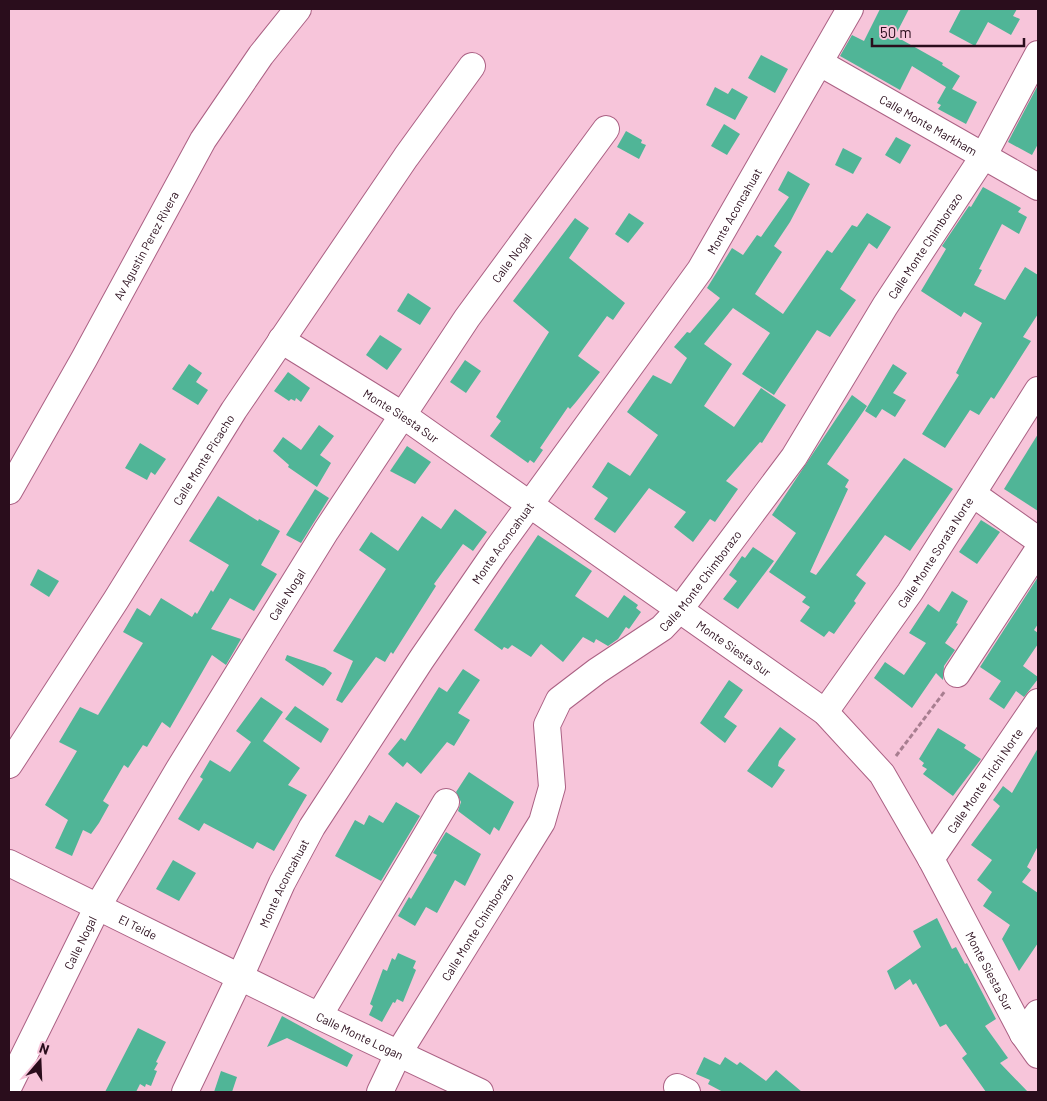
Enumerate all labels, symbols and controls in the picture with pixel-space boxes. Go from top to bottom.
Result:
scale bar [872,15,1024,47]
text: 50 m [880,23,912,41]
street label: Calle Monte Markham [877,92,980,158]
street label: Monte Aconcahuat [704,166,764,256]
street label: Av Agustin Perez Rivera [110,189,181,302]
street label: Calle Monte Chimborazo [885,190,965,301]
street label: Calle Nogal [489,230,534,285]
street label: Monte Siesta Sur [361,386,442,446]
street label: Calle Monte Picacho [170,412,237,507]
street label: Calle Monte Sorata Norte [894,494,976,610]
street label: Monte Aconcahuat [469,499,536,586]
street label: Calle Monte Chimborazo [656,527,744,634]
street label: Calle Nogal [266,566,308,623]
street label: Monte Siesta Sur [694,617,774,679]
street label: Calle Monte Trichi Norte [944,725,1025,836]
street label: Monte Aconcahuat [256,837,311,929]
street label: Calle Monte Chimborazo [438,870,516,983]
street label: El Teide [117,911,160,942]
street label: Calle Nogal [61,914,99,972]
street label: Monte Siesta Sur [963,929,1017,1013]
street label: Calle Monte Logan [314,1009,406,1062]
north arrow [15,1036,65,1086]
text: N [37,1039,52,1058]

